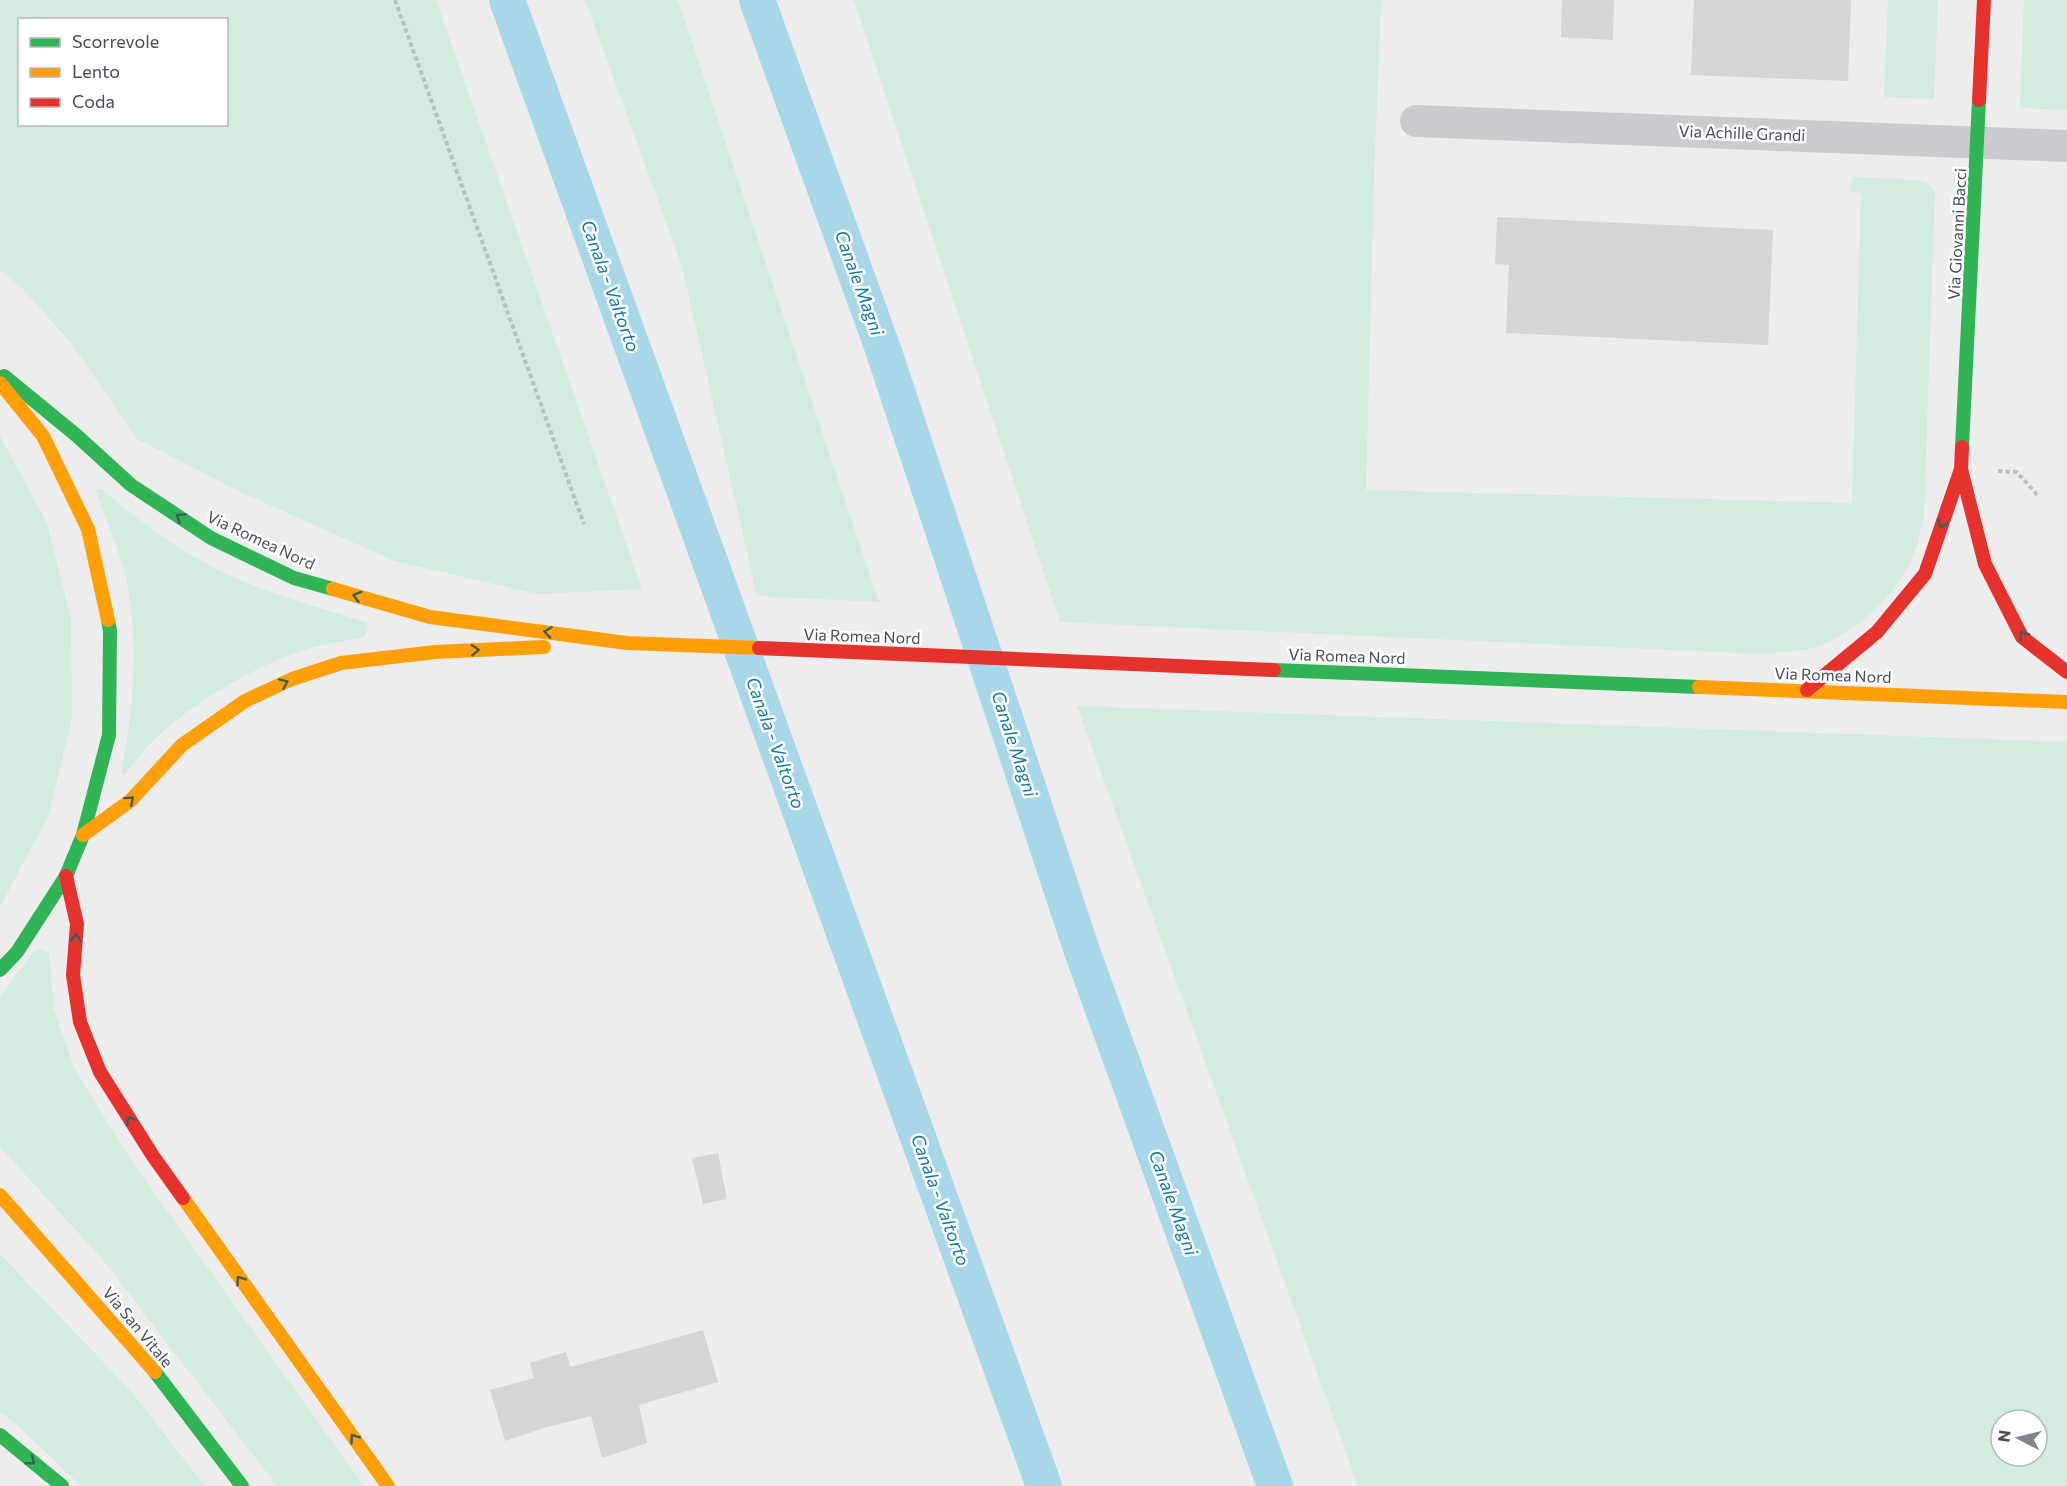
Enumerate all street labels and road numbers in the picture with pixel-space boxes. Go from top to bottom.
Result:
street label: Via Achille Grandi [1678,121,1806,144]
street label: Via Giovanni Bacci [1944,167,1969,300]
street label: Via Romea Nord [204,506,318,573]
street label: Via Romea Nord [803,624,921,647]
street label: Via Romea Nord [1288,644,1406,667]
street label: Via Romea Nord [1774,663,1892,686]
street label: Via San Vitale [99,1283,177,1371]

